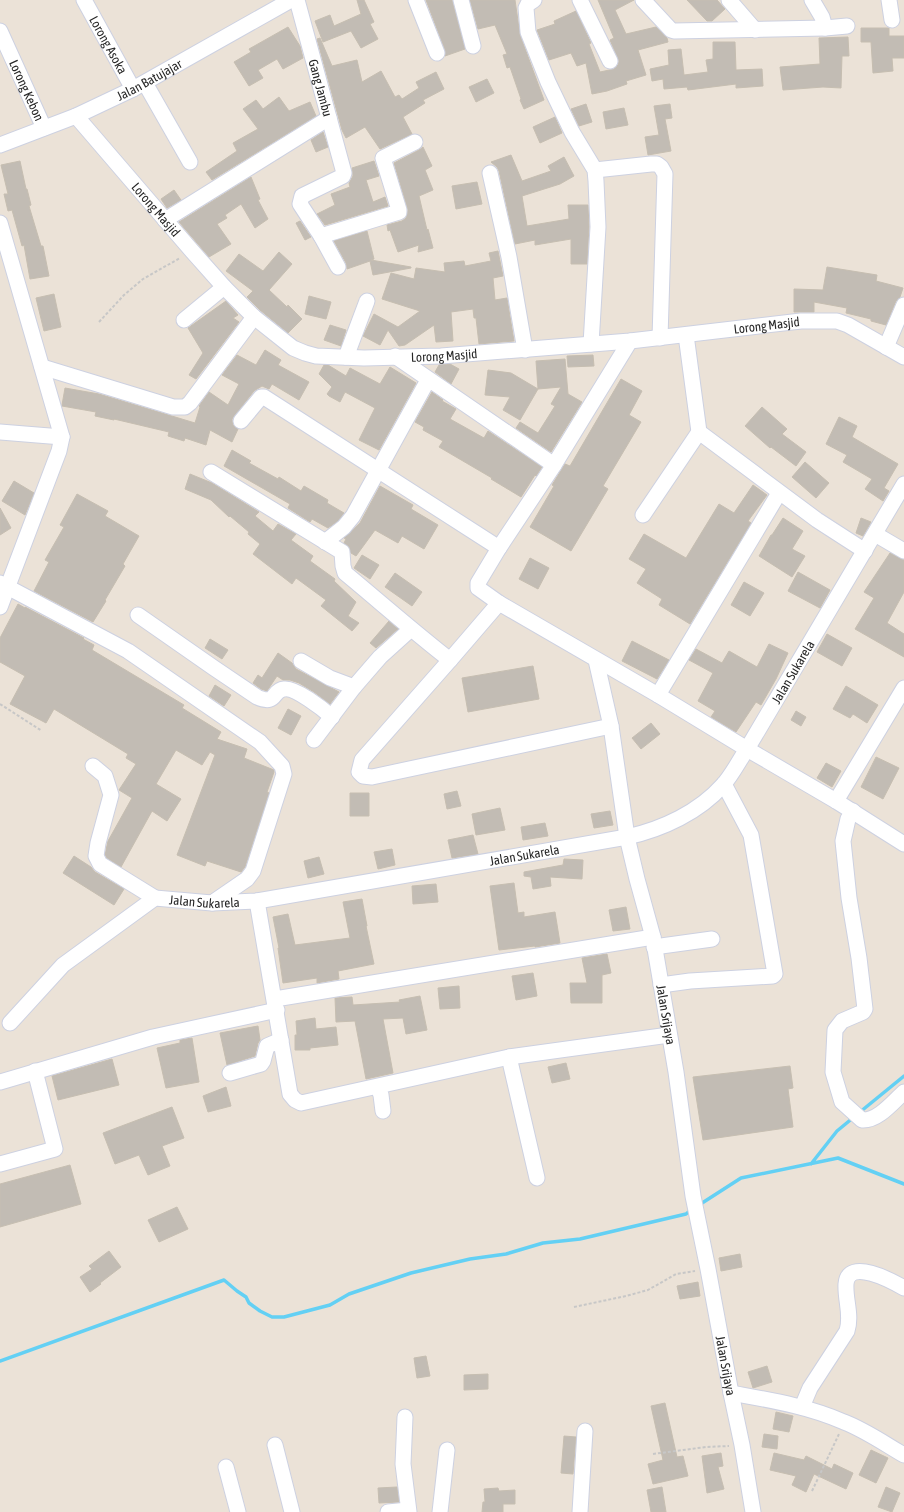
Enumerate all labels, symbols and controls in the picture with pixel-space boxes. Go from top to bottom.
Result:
street label: Lorong Asoka [86,13,130,76]
street label: Jalan Batujajar [114,56,185,104]
street label: Lorong Kebon [6,57,47,123]
street label: Gang Jambu [305,58,335,118]
street label: Lorong Masjid [128,180,183,240]
street label: Lorong Masjid [733,314,800,337]
street label: Lorong Masjid [411,346,478,365]
street label: Jalan Sukarela [769,638,818,706]
street label: Jalan Sukarela [488,842,561,869]
street label: Jalan Sukarela [169,892,240,911]
street label: Jalan Srijaya [653,984,678,1046]
street label: Jalan Srijaya [713,1335,738,1397]

